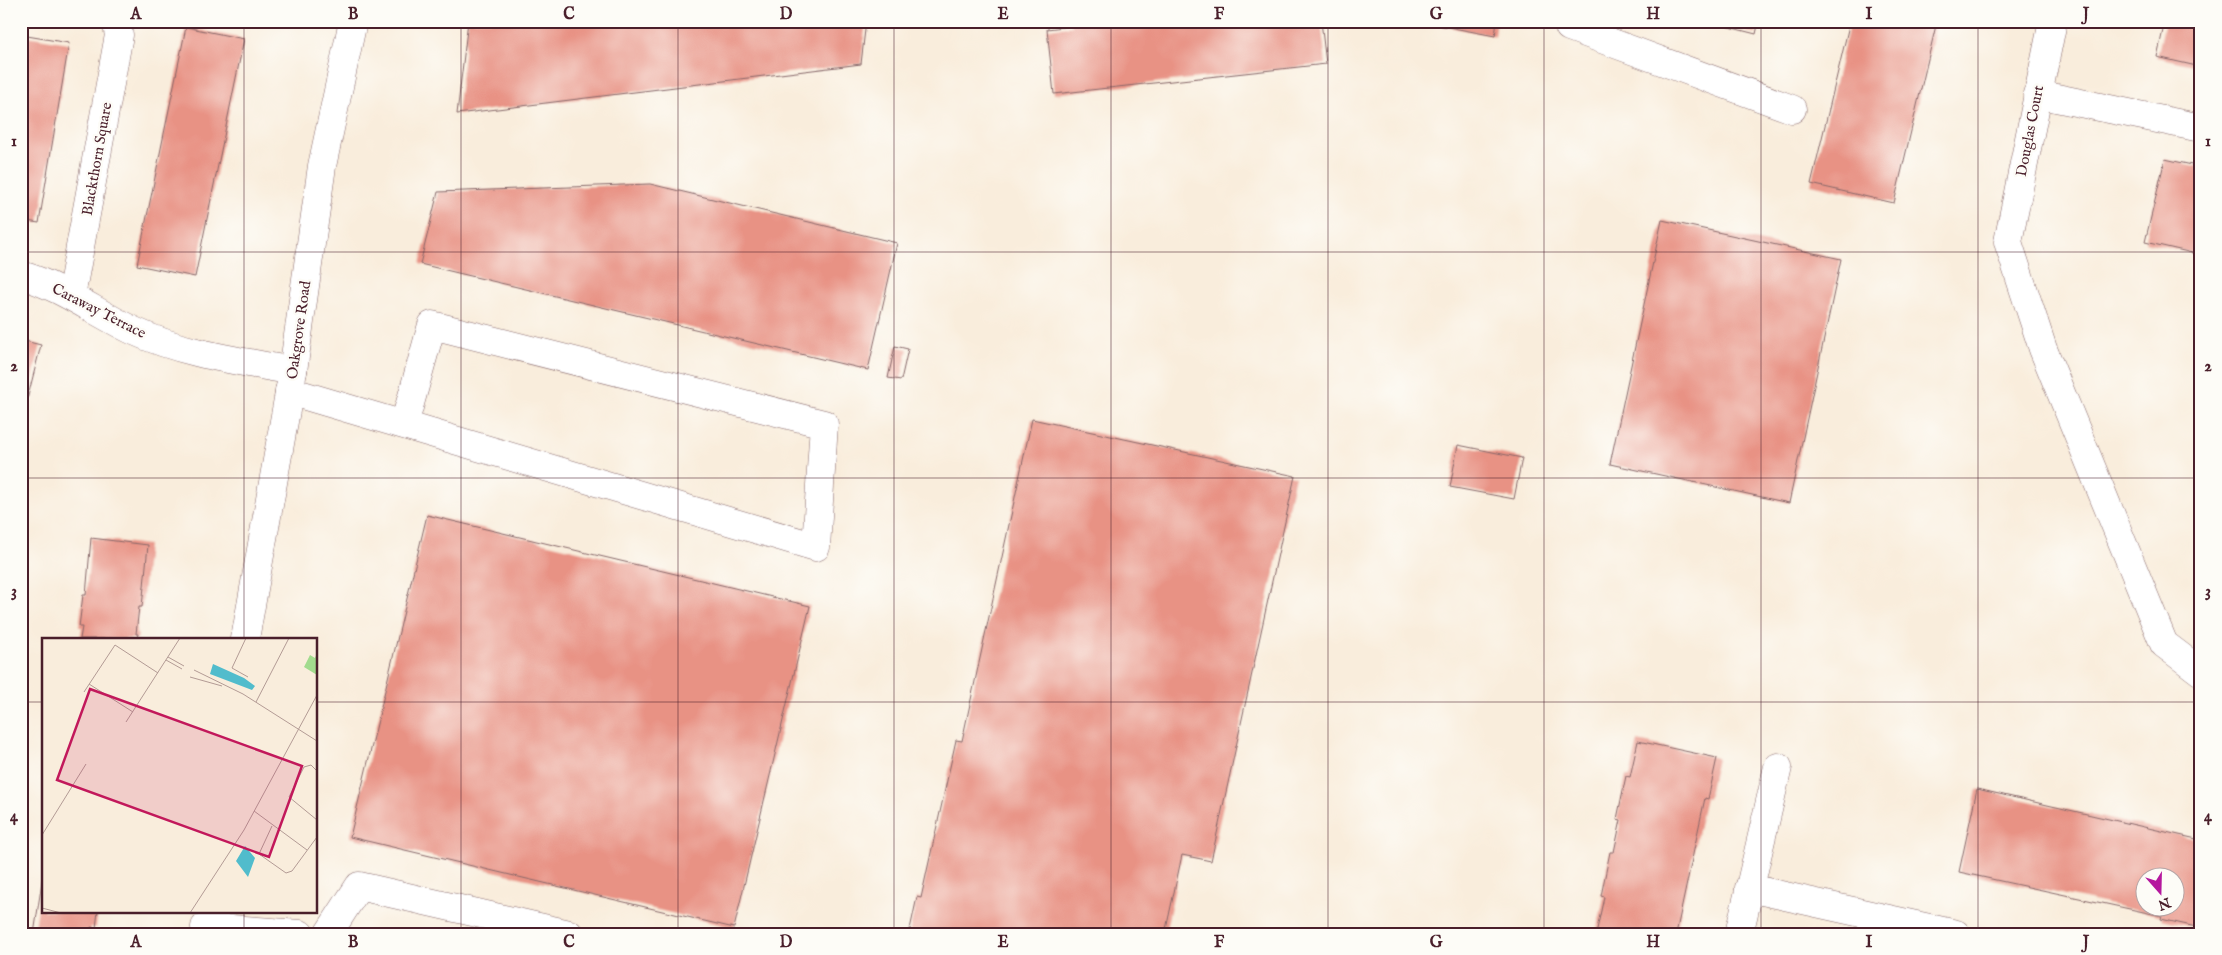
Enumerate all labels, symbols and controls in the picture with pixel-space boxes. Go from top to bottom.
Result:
text: A [130,5,143,25]
text: B [348,5,359,25]
text: C [563,5,575,25]
text: D [780,5,793,25]
text: E [997,5,1009,25]
text: F [1214,5,1225,25]
text: G [1430,5,1443,25]
text: H [1646,5,1660,25]
text: I [1866,5,1873,25]
text: J [2081,5,2090,25]
street label: Douglas Court [2012,84,2048,178]
street label: Blackthorn Square [78,101,116,217]
text: 1 [11,132,17,152]
text: 1 [2205,132,2211,152]
street label: Caraway Terrace [49,279,149,343]
street label: Oakgrove Road [283,279,315,380]
text: 2 [10,357,18,377]
text: 2 [2204,357,2212,377]
text: 3 [11,582,17,602]
text: 3 [2205,582,2211,602]
inset map [42,638,318,912]
text: 4 [10,807,19,827]
text: 4 [2204,807,2213,827]
north arrow [2134,868,2184,918]
text: N [2155,892,2174,914]
text: A [130,933,143,953]
text: B [348,933,359,953]
text: C [563,933,575,953]
text: D [780,933,793,953]
text: E [997,933,1009,953]
text: F [1214,933,1225,953]
text: G [1430,933,1443,953]
text: H [1646,933,1660,953]
text: I [1866,933,1873,953]
text: J [2081,933,2090,953]

